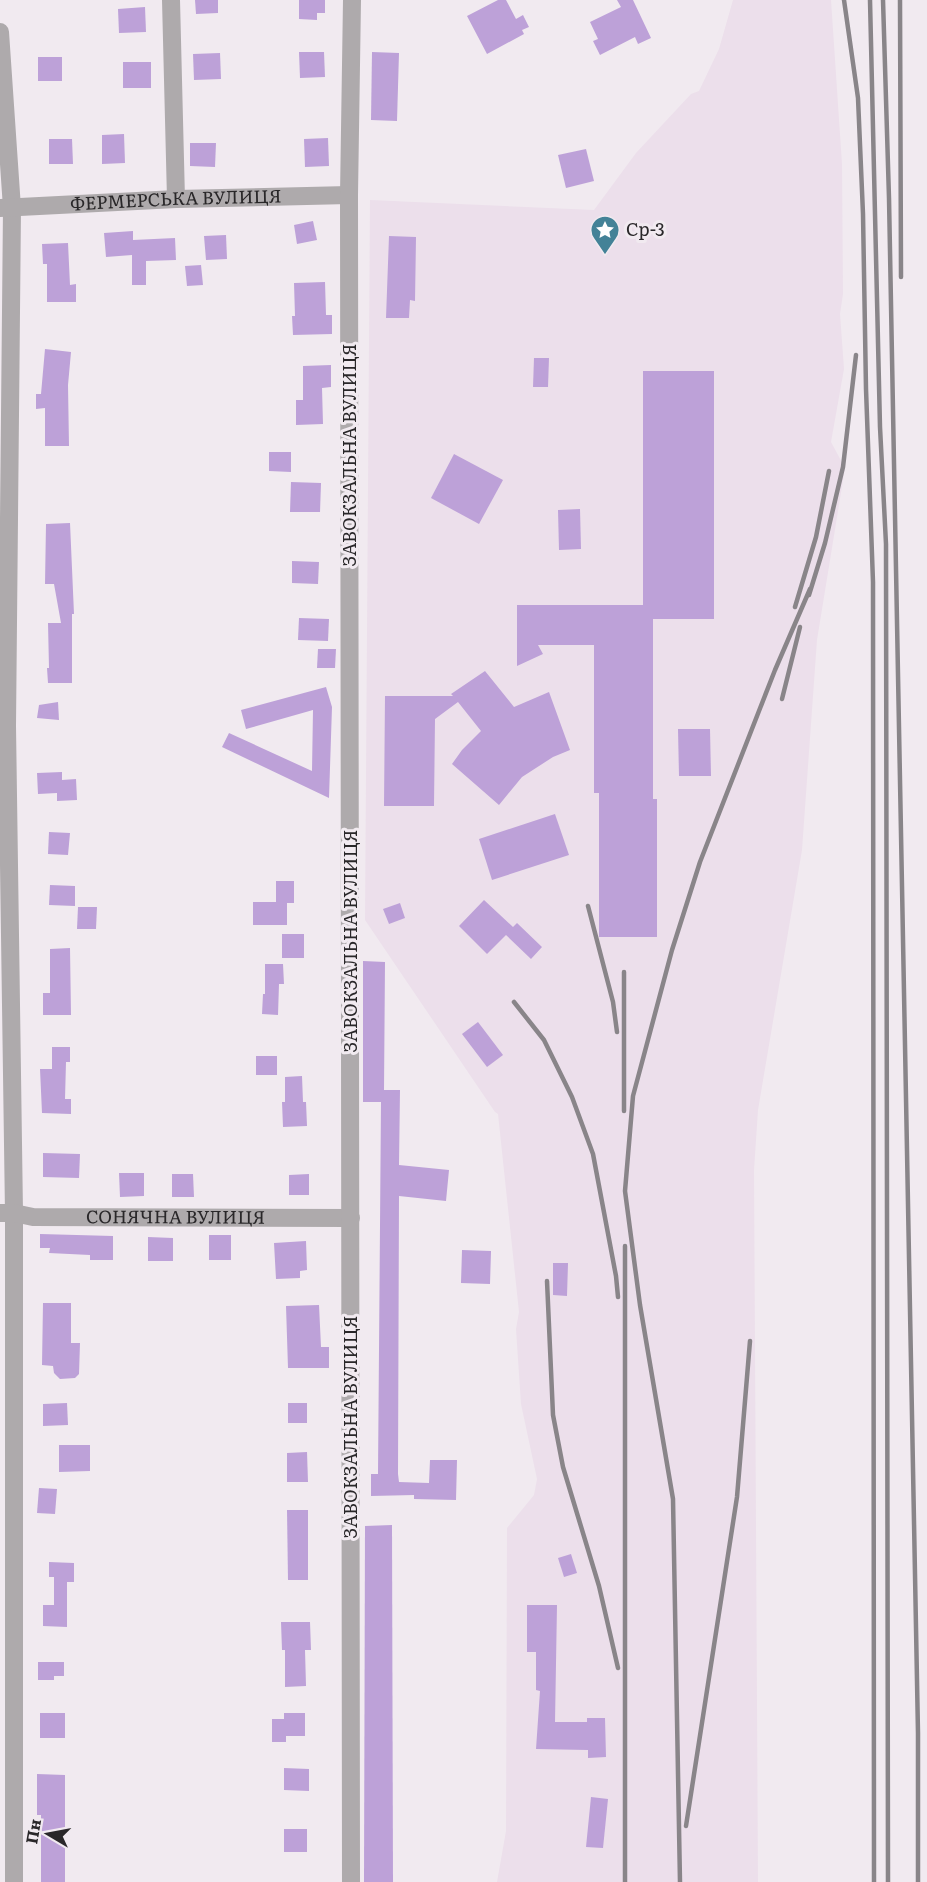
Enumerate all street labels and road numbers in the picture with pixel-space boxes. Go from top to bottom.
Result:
street label: ФЕРМЕРСЬКА ВУЛИЦЯ [69,182,282,216]
street label: ЗАВОКЗАЛЬНА ВУЛИЦЯ [335,343,362,567]
street label: ЗАВОКЗАЛЬНА ВУЛИЦЯ [336,829,363,1053]
street label: СОНЯЧНА ВУЛИЦЯ [86,1202,265,1230]
street label: ЗАВОКЗАЛЬНА ВУЛИЦЯ [336,1315,363,1539]

